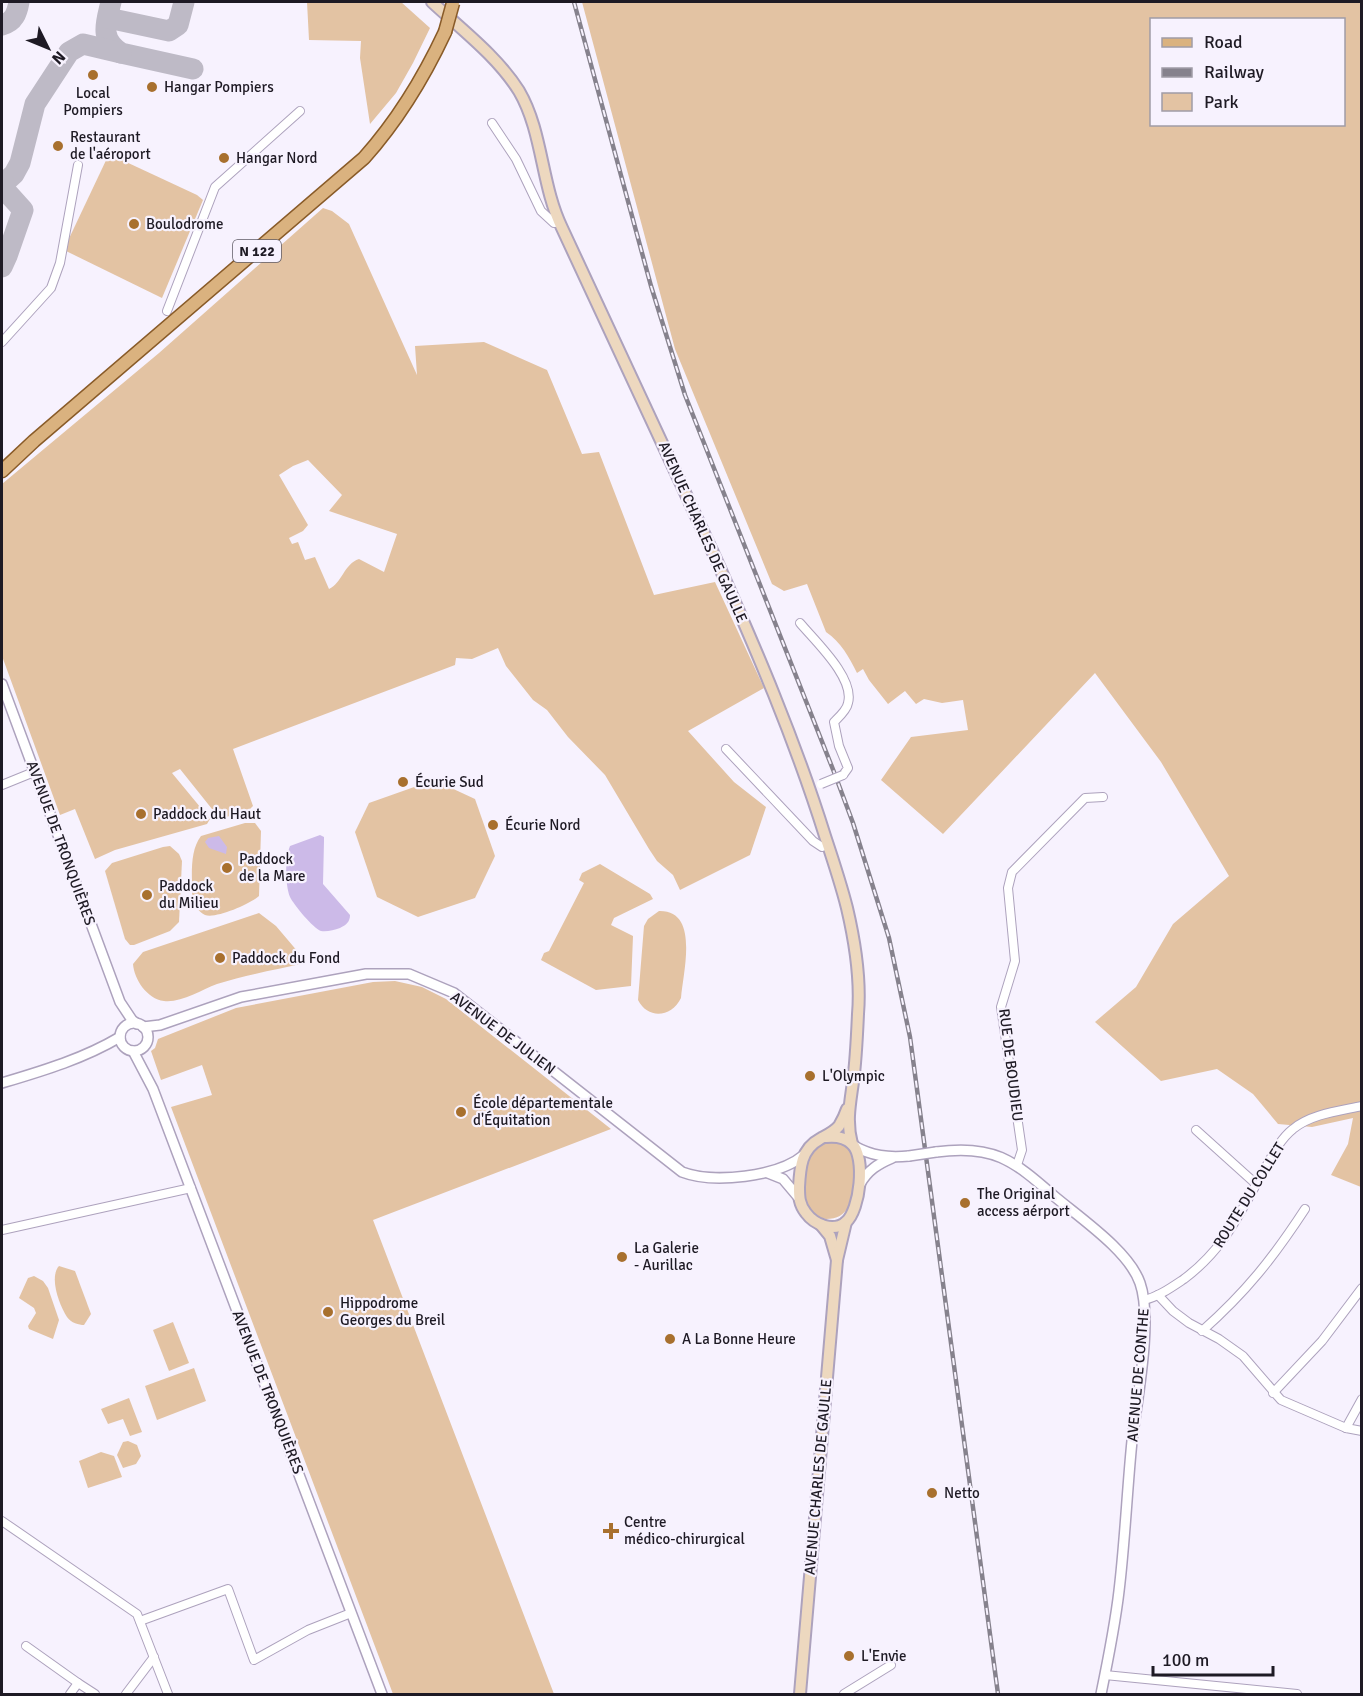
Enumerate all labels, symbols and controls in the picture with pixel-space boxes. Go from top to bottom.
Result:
north arrow [18,18,78,78]
legend [1150,18,1345,126]
text: Road [1204,31,1243,53]
text: N [47,47,69,68]
text: Railway [1204,61,1265,83]
marker: Local Pompiers [86,68,100,82]
place label: Hangar Pompiers [164,78,274,96]
marker: Hangar Pompiers [145,80,159,94]
place label: Local Pompiers [63,84,123,119]
text: Park [1204,91,1239,113]
place label: Restaurant de l'aéroport [70,128,151,163]
marker: Restaurant de l'aéroport [51,139,65,153]
place label: Hangar Nord [236,149,318,167]
marker: Hangar Nord [217,151,231,165]
place label: Boulodrome [146,215,224,233]
marker: Boulodrome [127,217,141,231]
road number: N 122 [233,240,281,262]
street label: AVENUE CHARLES DE GAULLE [655,439,751,625]
street label: AVENUE DE TRONQUIÈRES [23,758,100,928]
place label: Écurie Sud [415,772,484,791]
marker: Écurie Sud [396,775,410,789]
place label: Paddock du Haut [153,805,261,823]
marker: Paddock du Haut [134,807,148,821]
place label: Écurie Nord [505,815,581,834]
marker: Écurie Nord [486,818,500,832]
place label: Paddock de la Mare [239,850,306,885]
marker: Paddock de la Mare [220,861,234,875]
place label: Paddock du Milieu [159,877,219,912]
marker: Paddock du Milieu [140,888,154,902]
place label: Paddock du Fond [232,949,340,967]
marker: Paddock du Fond [213,951,227,965]
street label: AVENUE DE JULIEN [447,988,559,1078]
street label: RUE DE BOUDIEU [995,1007,1027,1123]
place label: L'Olympic [822,1067,885,1085]
marker: L'Olympic [803,1069,817,1083]
place label: École départementale d'Équitation [473,1093,613,1129]
marker: École départementale d'Équitation [454,1105,468,1119]
street label: ROUTE DU COLLET [1209,1138,1289,1251]
place label: The Original access aérport [977,1185,1070,1220]
marker: The Original access aérport [958,1196,972,1210]
place label: La Galerie - Aurillac [634,1239,699,1274]
marker: La Galerie - Aurillac [615,1250,629,1264]
place label: Hippodrome Georges du Breil [340,1294,445,1329]
marker: Hippodrome Georges du Breil [321,1305,335,1319]
street label: AVENUE DE TRONQUIÈRES [228,1307,308,1476]
street label: AVENUE DE CONTHE [1123,1307,1153,1443]
place label: A La Bonne Heure [682,1330,796,1348]
marker: A La Bonne Heure [663,1332,677,1346]
street label: AVENUE CHARLES DE GAULLE [800,1378,836,1576]
place label: Netto [944,1484,980,1502]
marker: Netto [925,1486,939,1500]
place label: Centre médico-chirurgical [624,1513,745,1548]
marker: Centre médico-chirurgical [602,1522,620,1540]
scale bar [1153,1639,1273,1677]
place label: L'Envie [861,1647,906,1665]
marker: L'Envie [842,1649,856,1663]
text: 100 m [1162,1649,1209,1671]

